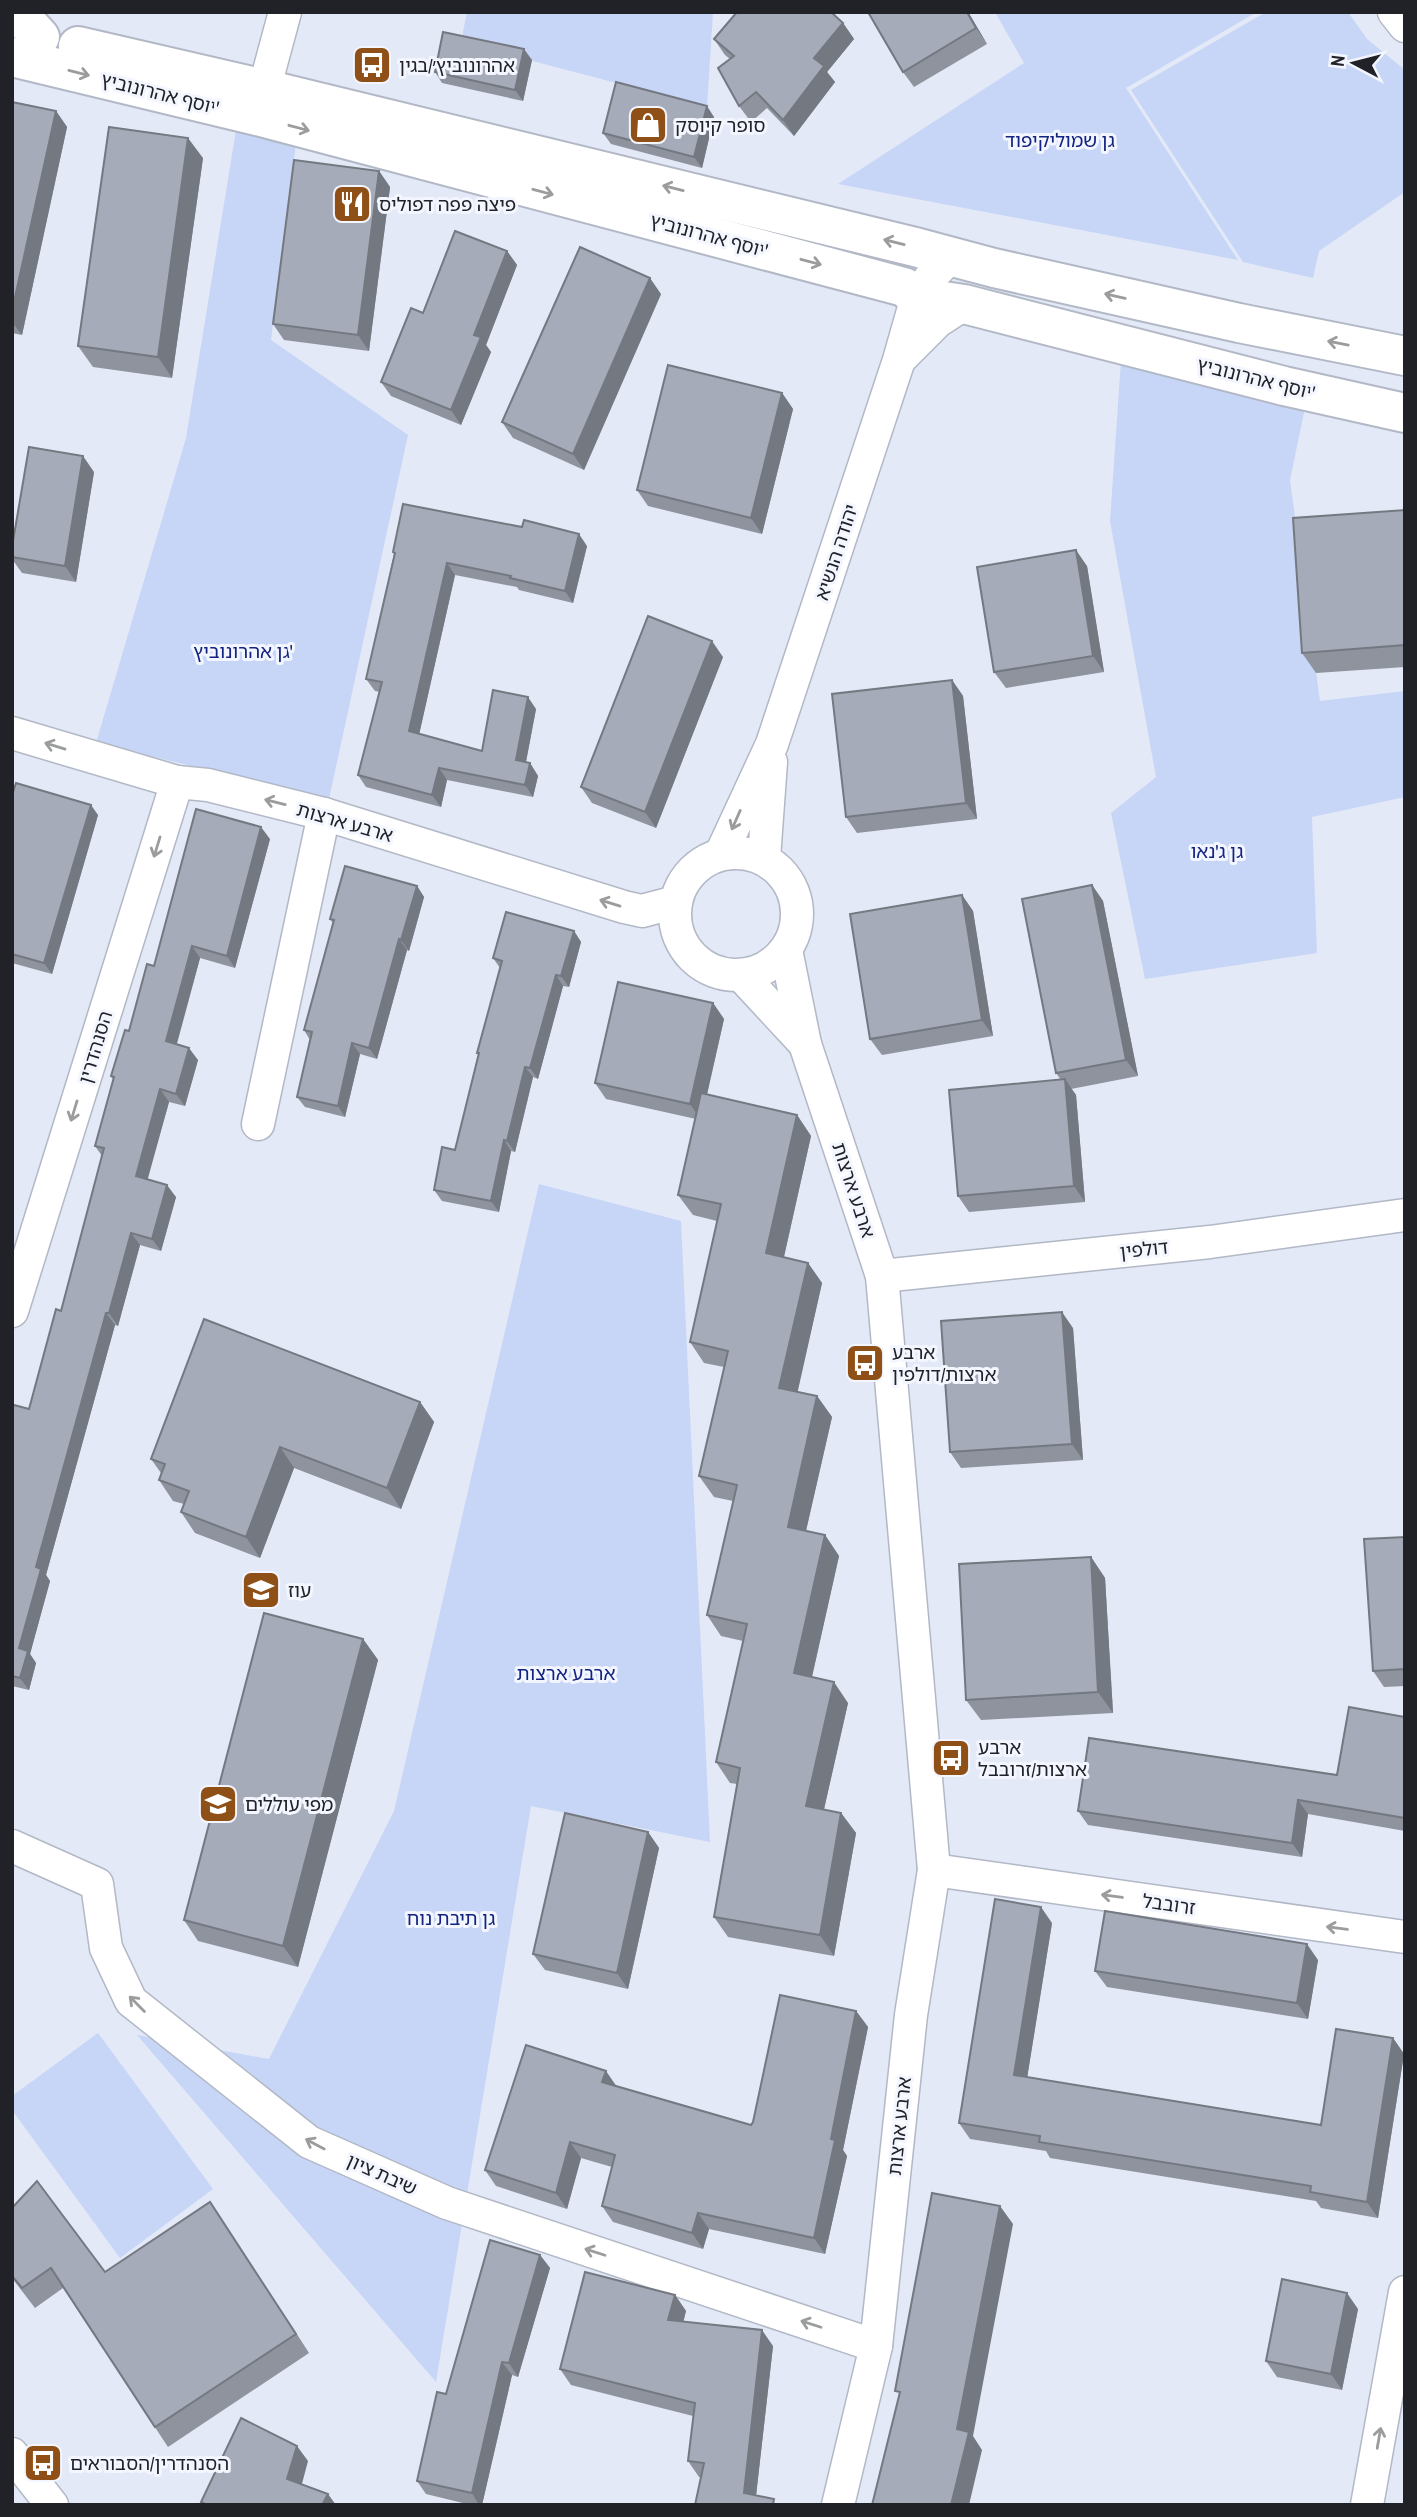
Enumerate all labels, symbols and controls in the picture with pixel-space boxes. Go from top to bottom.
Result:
north arrow [1319,28,1389,98]
bus stop icon: אהרונוביץ׳/בגין [351,44,393,86]
place label: אהרונוביץ׳/בגין [399,52,515,78]
text: N [1324,54,1351,68]
street label: יוסף אהרונוביץ' [98,66,222,120]
one-way arrow [67,67,90,80]
shop icon: סופר קיוסק [627,104,669,146]
place label: סופר קיוסק [675,112,765,138]
one-way arrow [288,122,310,135]
park label: גן שמוליקיפוד [1005,127,1115,153]
one-way arrow [662,181,685,194]
restaurant icon: פיצה פפה דפוליס [331,183,373,225]
one-way arrow [531,186,554,199]
place label: פיצה פפה דפוליס [379,191,516,217]
street label: יוסף אהרונוביץ' [647,207,771,263]
one-way arrow [883,235,906,248]
one-way arrow [799,256,821,269]
one-way arrow [1104,288,1127,302]
one-way arrow [1327,335,1350,349]
street label: יוסף אהרונוביץ' [1194,351,1318,405]
street label: יהודה הנשיא [808,501,864,603]
park label: גן אהרונוביץ' [193,638,293,664]
one-way arrow [44,738,66,751]
one-way arrow [264,795,287,808]
street label: ארבע ארצות [294,796,396,848]
one-way arrow [729,809,742,831]
one-way arrow [149,836,162,858]
park label: גן ג'נאו [1191,838,1243,864]
one-way arrow [599,896,621,909]
street label: הסנהדרין [72,1008,118,1086]
one-way arrow [67,1100,80,1122]
street label: ארבע ארצות [826,1139,882,1241]
street label: דולפין [1118,1234,1170,1264]
place label: ארבע ארצות/דולפין [892,1339,996,1387]
bus stop icon: ארבע ארצות/דולפין [844,1342,886,1384]
school or university icon: עוז [240,1569,282,1611]
place label: עוז [288,1577,311,1603]
park label: ארבע ארצות [517,1660,615,1686]
place label: ארבע ארצות/זרובבל [978,1734,1087,1782]
bus stop icon: ארבע ארצות/זרובבל [930,1737,972,1779]
school or university icon: מפי עוללים [197,1783,239,1825]
place label: מפי עוללים [245,1791,333,1817]
street label: זרובבל [1141,1887,1197,1921]
one-way arrow [1101,1889,1124,1902]
park label: גן תיבת נוח [407,1905,495,1931]
one-way arrow [1326,1921,1349,1934]
one-way arrow [128,1995,145,2012]
street label: ארבע ארצות [881,2075,917,2177]
one-way arrow [305,2137,326,2150]
street label: שיבת ציון [343,2147,421,2201]
one-way arrow [585,2245,607,2257]
one-way arrow [800,2317,822,2330]
one-way arrow [1373,2427,1386,2449]
bus stop icon: הסנהדרין/הסבוראים [22,2442,64,2484]
place label: הסנהדרין/הסבוראים [70,2450,229,2476]

